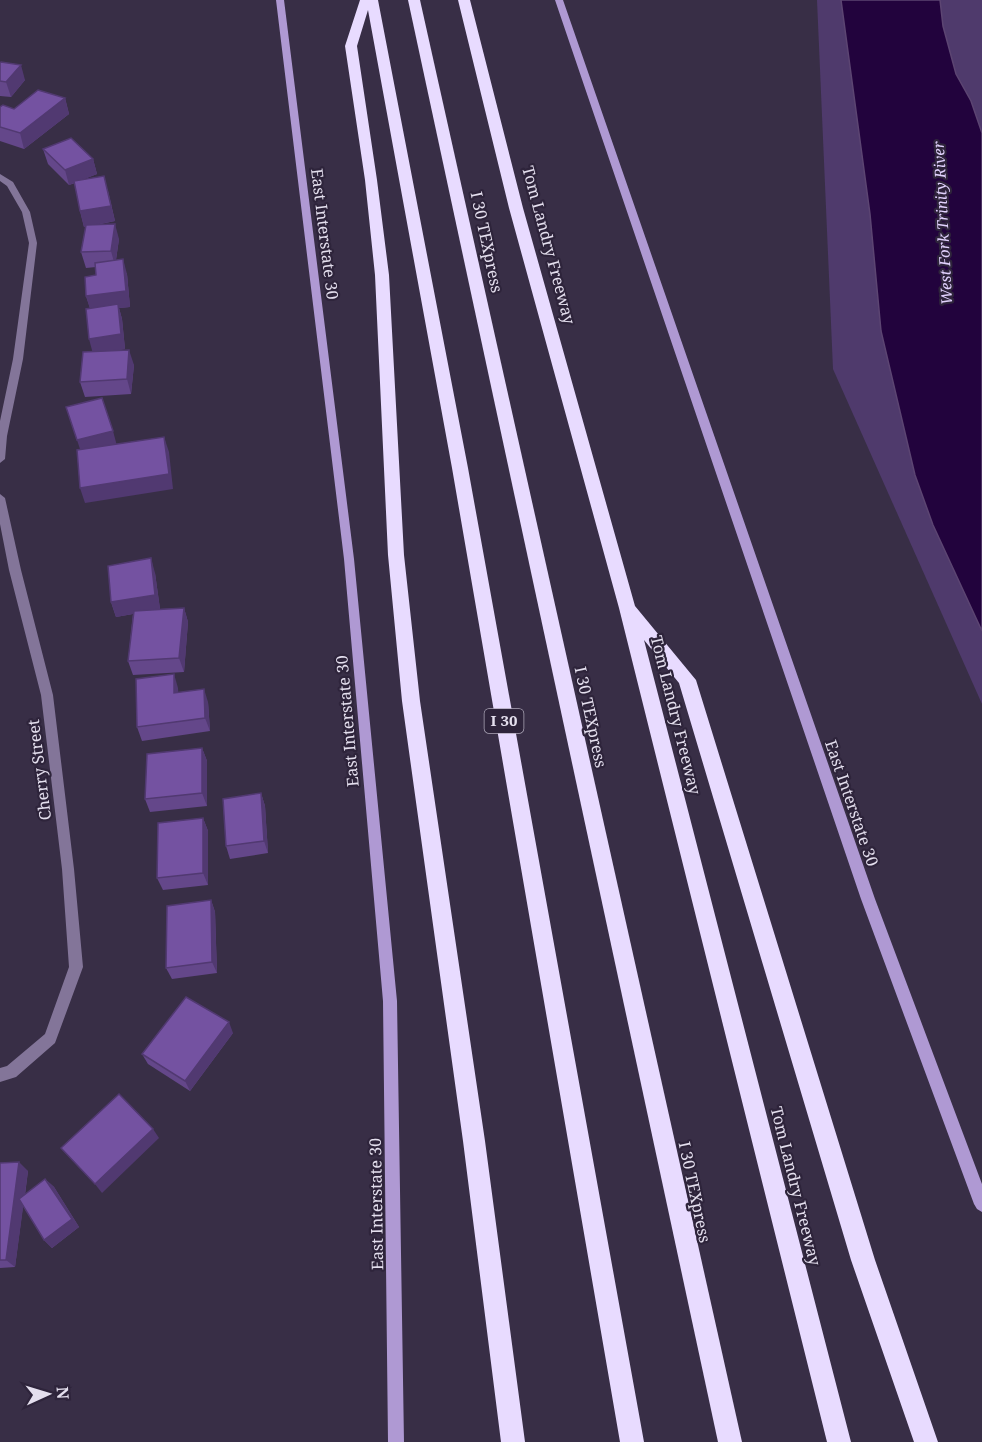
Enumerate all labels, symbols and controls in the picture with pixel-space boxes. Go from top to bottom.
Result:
water label: West Fork Trinity River [928,140,956,305]
street label: Tom Landry Freeway [517,163,581,327]
street label: East Interstate 30 [306,167,344,301]
street label: I 30 TEXpress [466,189,508,295]
street label: Tom Landry Freeway [646,633,707,798]
street label: East Interstate 30 [330,654,364,788]
street label: I 30 TEXpress [570,664,612,770]
road number: I 30 [484,709,524,733]
street label: Cherry Street [22,718,56,822]
street label: East Interstate 30 [820,737,884,869]
street label: Tom Landry Freeway [766,1104,827,1269]
street label: East Interstate 30 [364,1138,388,1270]
street label: I 30 TEXpress [674,1139,716,1245]
north arrow [18,1364,78,1424]
text: N [52,1386,74,1400]

